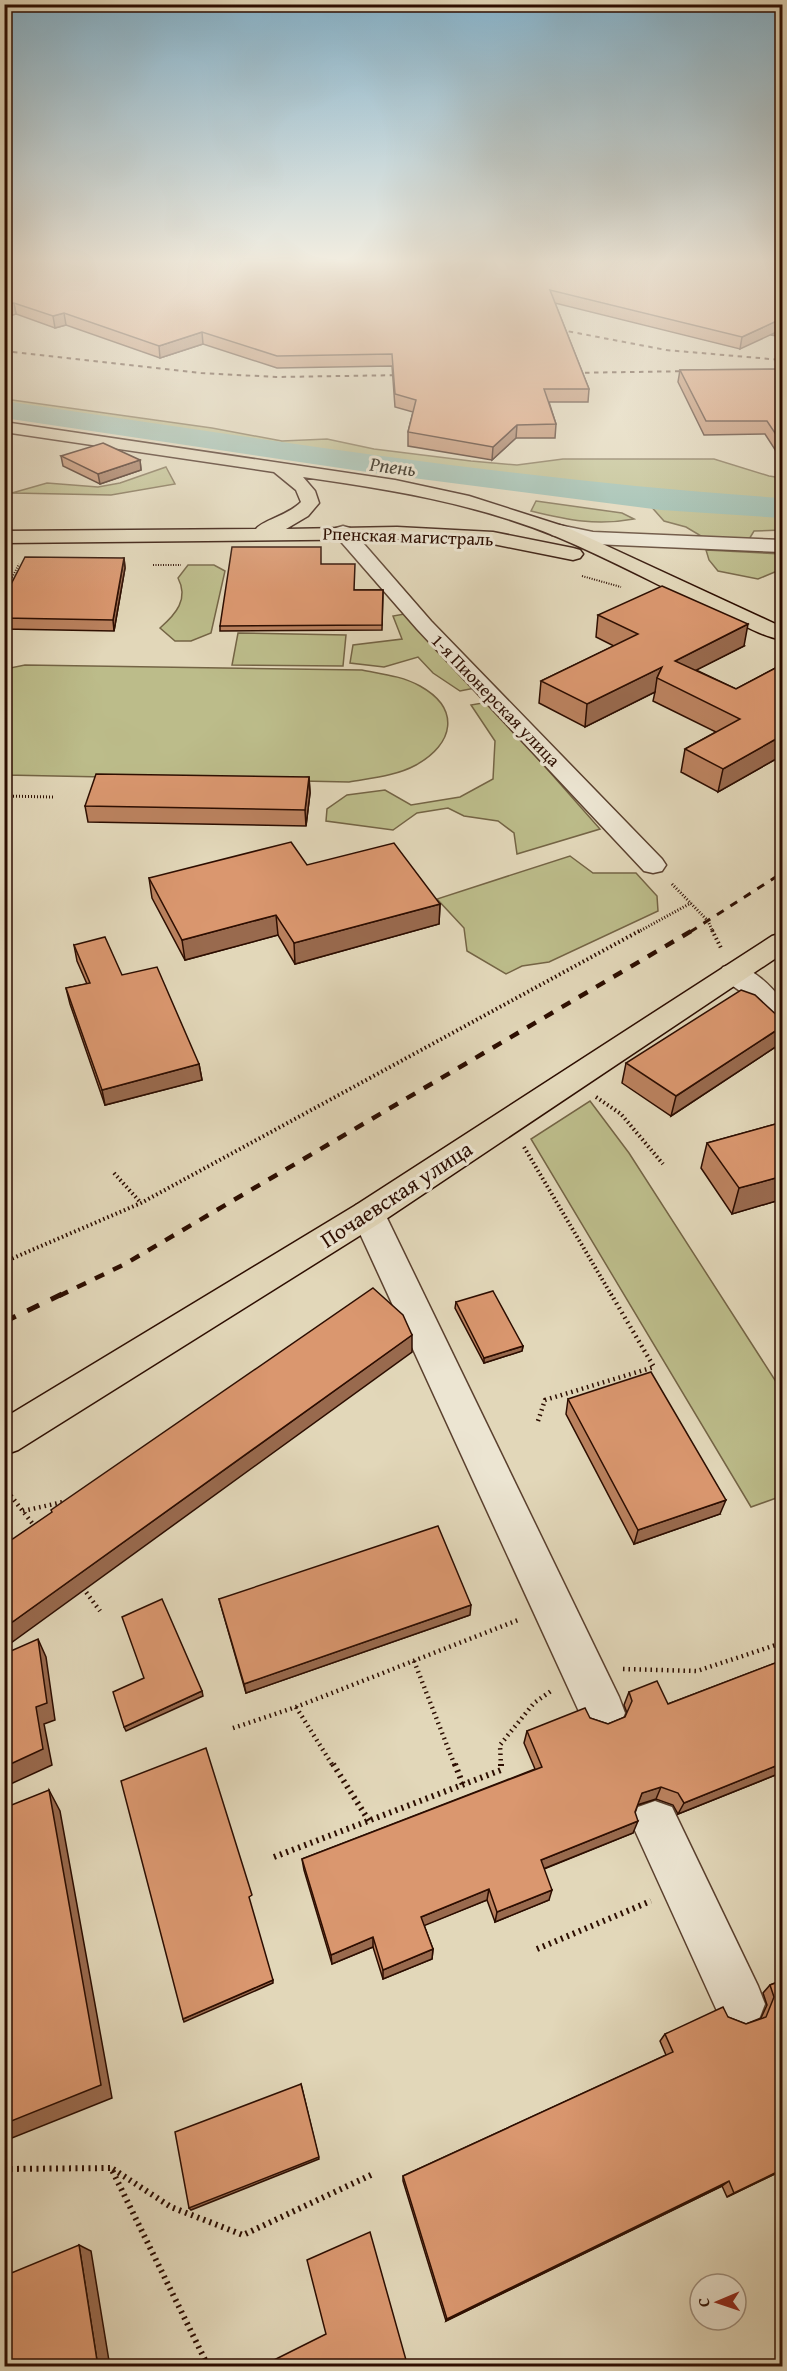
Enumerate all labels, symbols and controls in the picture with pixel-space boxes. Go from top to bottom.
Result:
water label: Рпень [367,449,418,483]
street label: Рпенская магистраль [322,520,494,552]
street label: 1-я Пионерская улица [425,627,567,773]
street label: Почаевская улица [314,1132,479,1255]
north arrow [688,2272,748,2332]
text: С [691,2298,715,2307]

